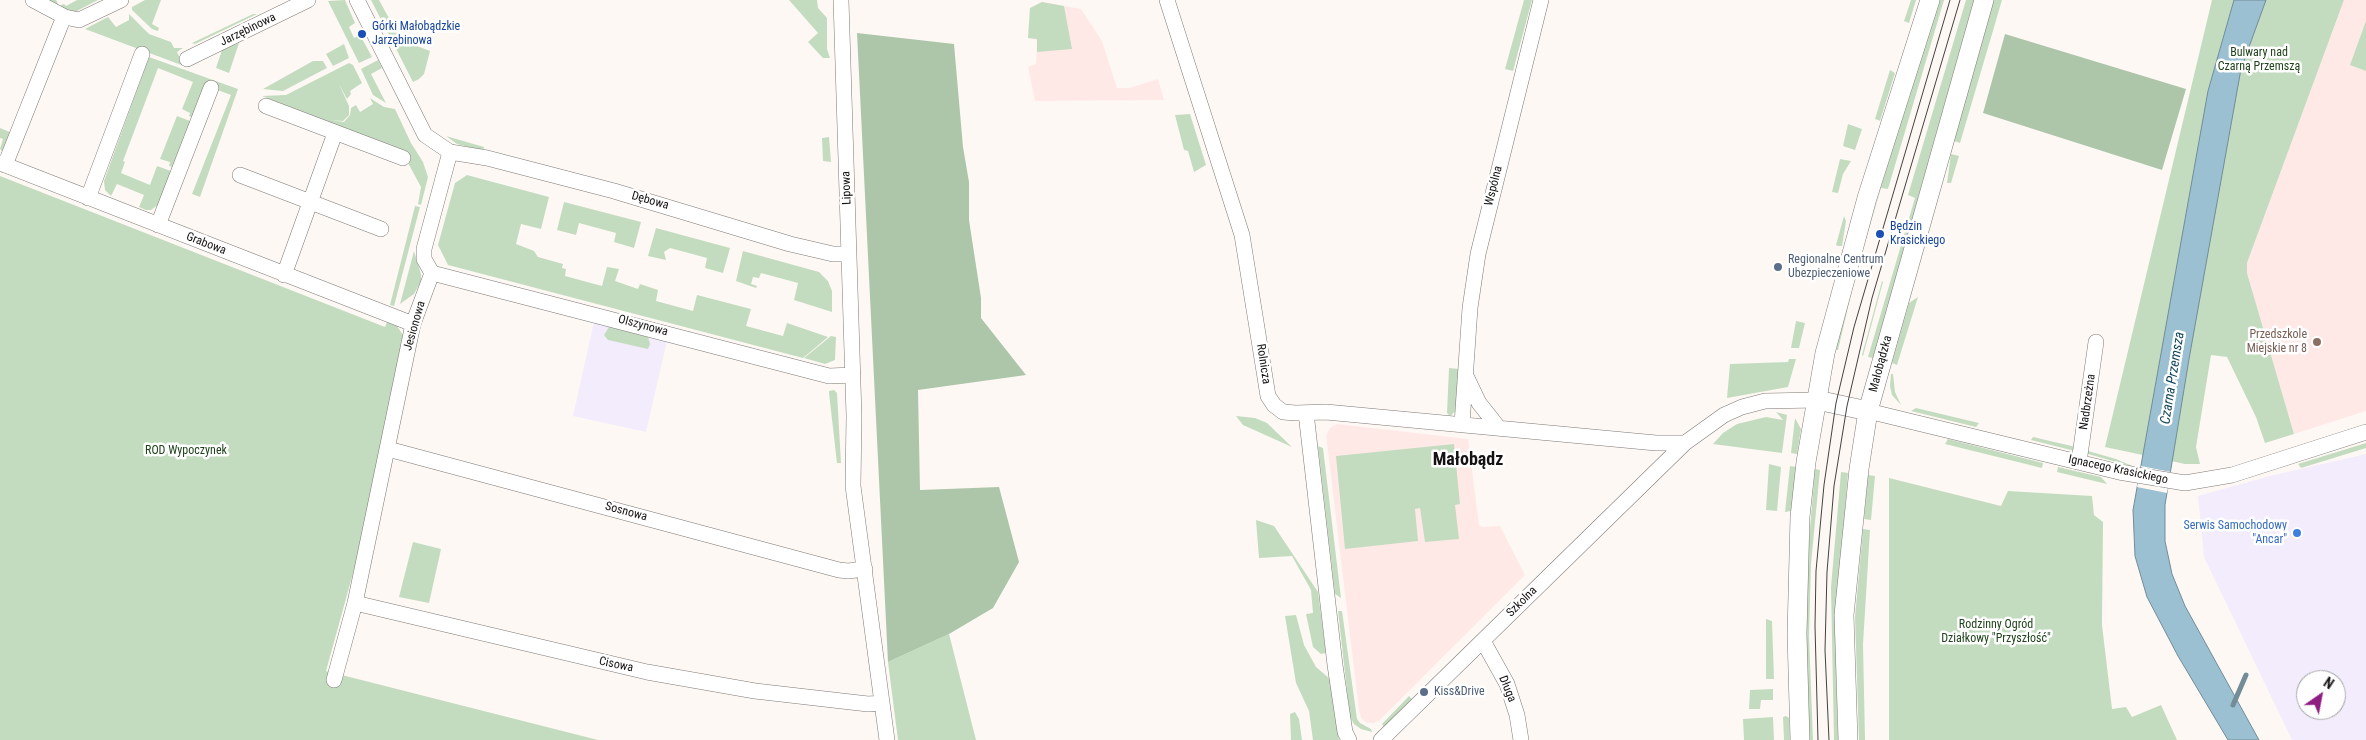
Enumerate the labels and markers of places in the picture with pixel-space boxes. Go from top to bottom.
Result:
place label: Górki Małobądzkie Jarzębinowa [372,20,460,48]
marker: Górki Małobądzkie Jarzębinowa [356,28,368,40]
place label: Będzin Krasickiego [1890,220,1945,248]
marker: Będzin Krasickiego [1874,228,1886,240]
place label: Regionalne Centrum Ubezpieczeniowe [1788,253,1883,281]
marker: Regionalne Centrum Ubezpieczeniowe [1772,261,1784,273]
place label: Przedszkole Miejskie nr 8 [2247,328,2307,356]
marker: Przedszkole Miejskie nr 8 [2311,336,2323,348]
place label: Serwis Samochodowy "Ancar" [2183,519,2287,547]
marker: Serwis Samochodowy "Ancar" [2291,527,2303,539]
place label: Kiss&Drive [1434,685,1485,699]
marker: Kiss&Drive [1418,686,1430,698]

